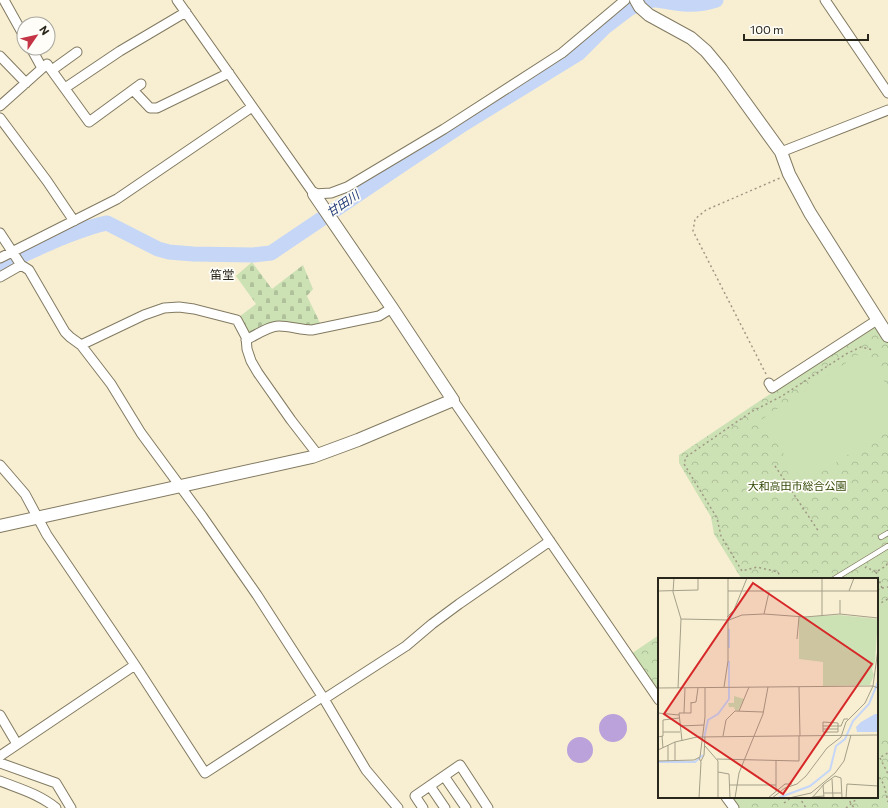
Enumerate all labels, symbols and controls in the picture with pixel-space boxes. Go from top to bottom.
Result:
north arrow [16,16,56,56]
scale bar [744,16,868,42]
text: 100 m [750,22,784,36]
text: N [37,23,52,37]
water label: 甘田川 [324,186,363,219]
district label: 笛堂 [210,267,234,281]
park label: 大和高田市総合公園 [748,479,847,492]
inset map [658,578,878,798]

